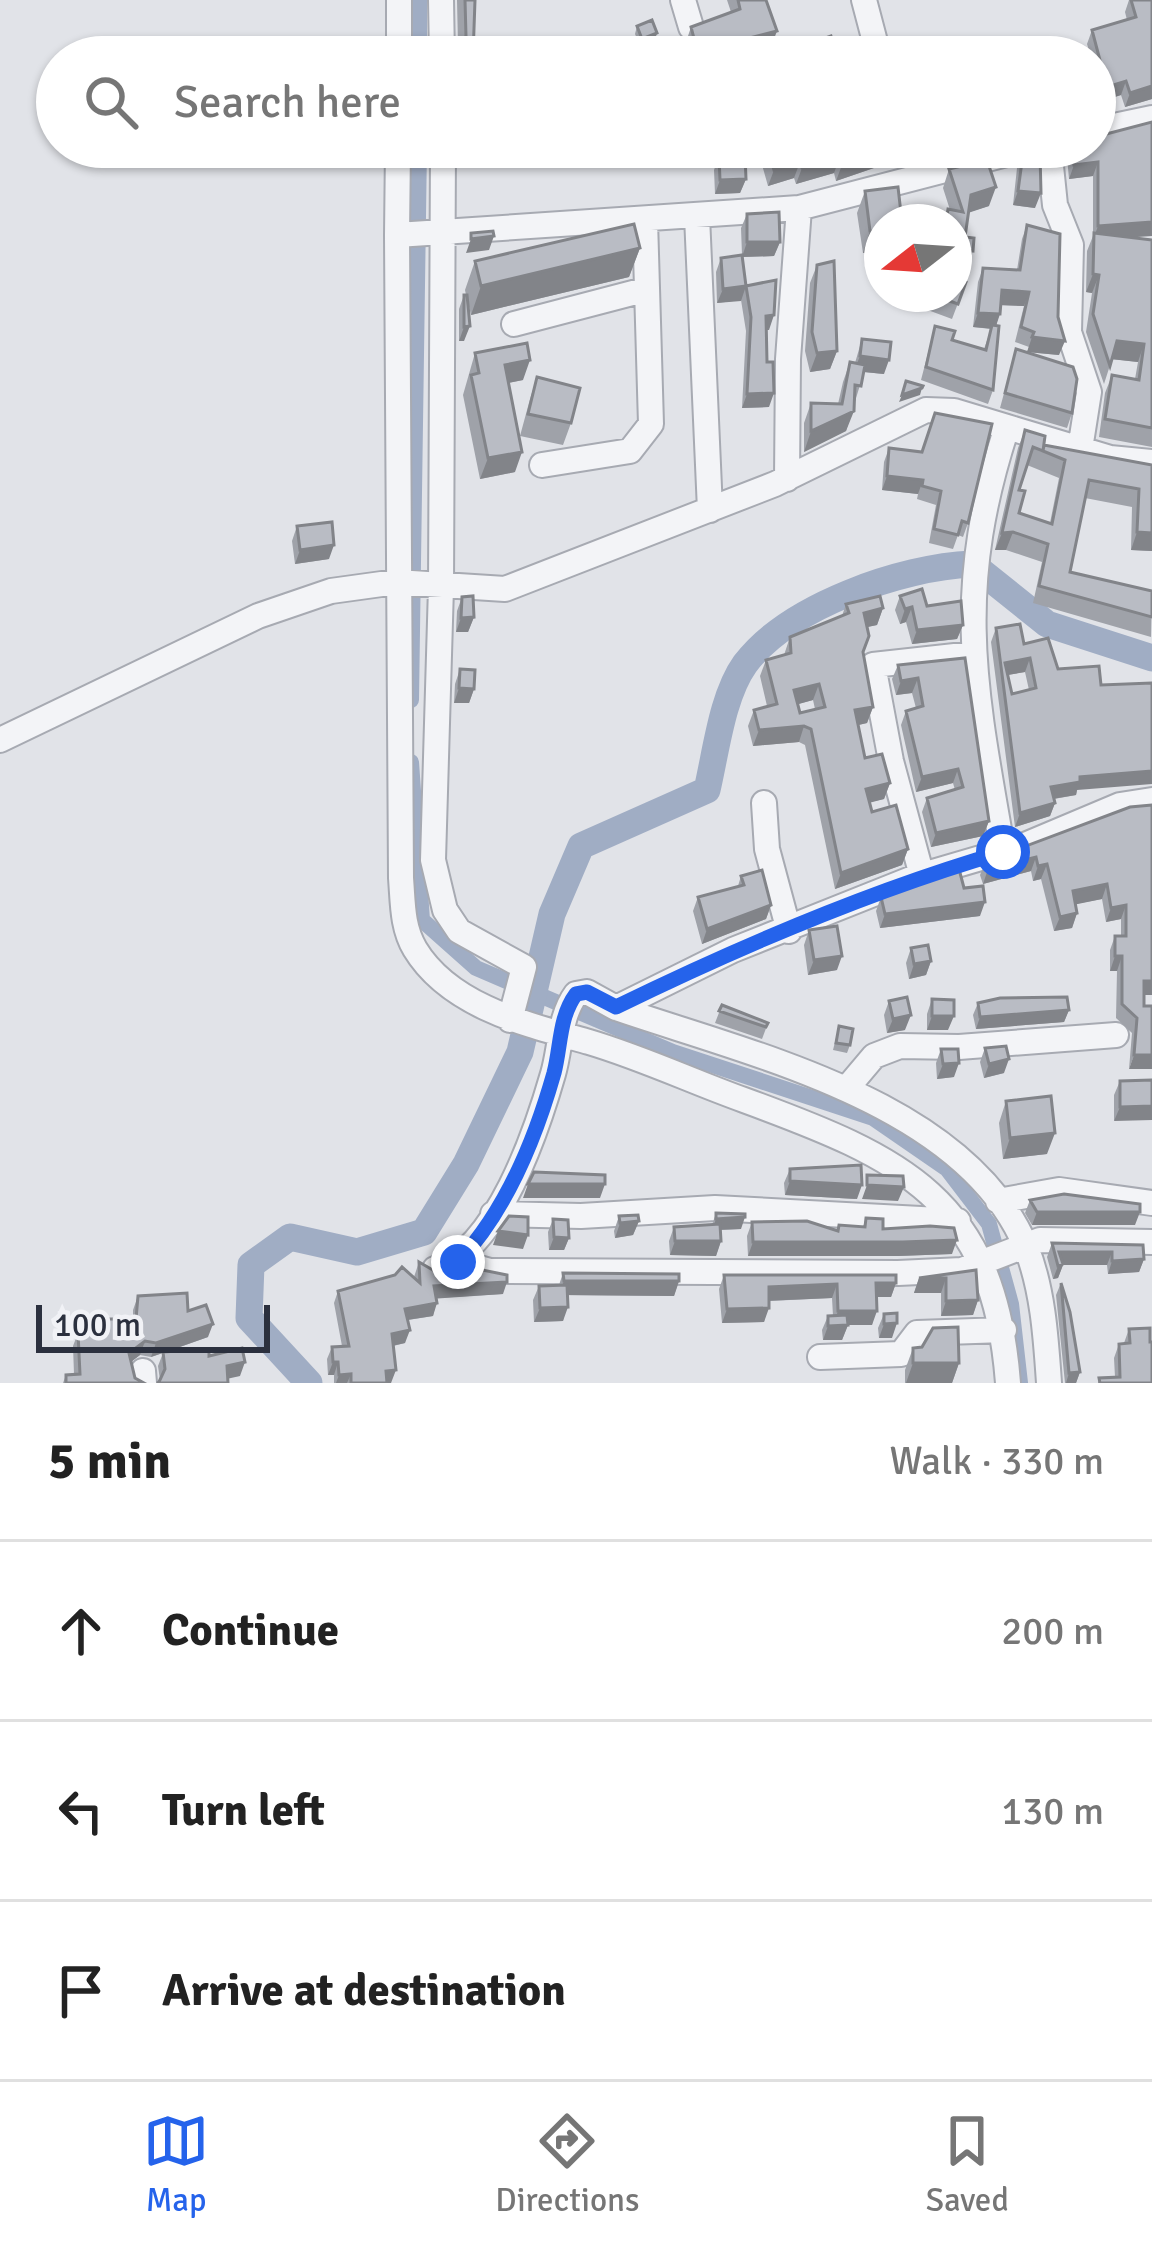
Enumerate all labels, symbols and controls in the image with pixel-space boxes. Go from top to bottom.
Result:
search box [36,36,1116,168]
icon: search [78,69,144,135]
text: Search here [174,75,401,130]
north arrow [864,204,972,312]
route start [976,825,1030,879]
route end [431,1235,485,1289]
scale bar [36,1299,270,1352]
text: 100 m [54,1305,141,1346]
text: 5 min [48,1430,171,1493]
text: Walk · 330 m [890,1437,1104,1485]
icon: ahead [48,1598,114,1664]
text: Continue [162,1603,339,1658]
text: 200 m [1001,1607,1104,1655]
icon: left [48,1778,114,1844]
text: Turn left [162,1783,325,1838]
text: 130 m [1001,1787,1104,1835]
icon: arrive [48,1958,114,2024]
text: Arrive at destination [162,1963,566,2018]
tab: Map [143,2108,209,2221]
tab: Directions [495,2108,640,2221]
tab: Saved [926,2108,1009,2221]

